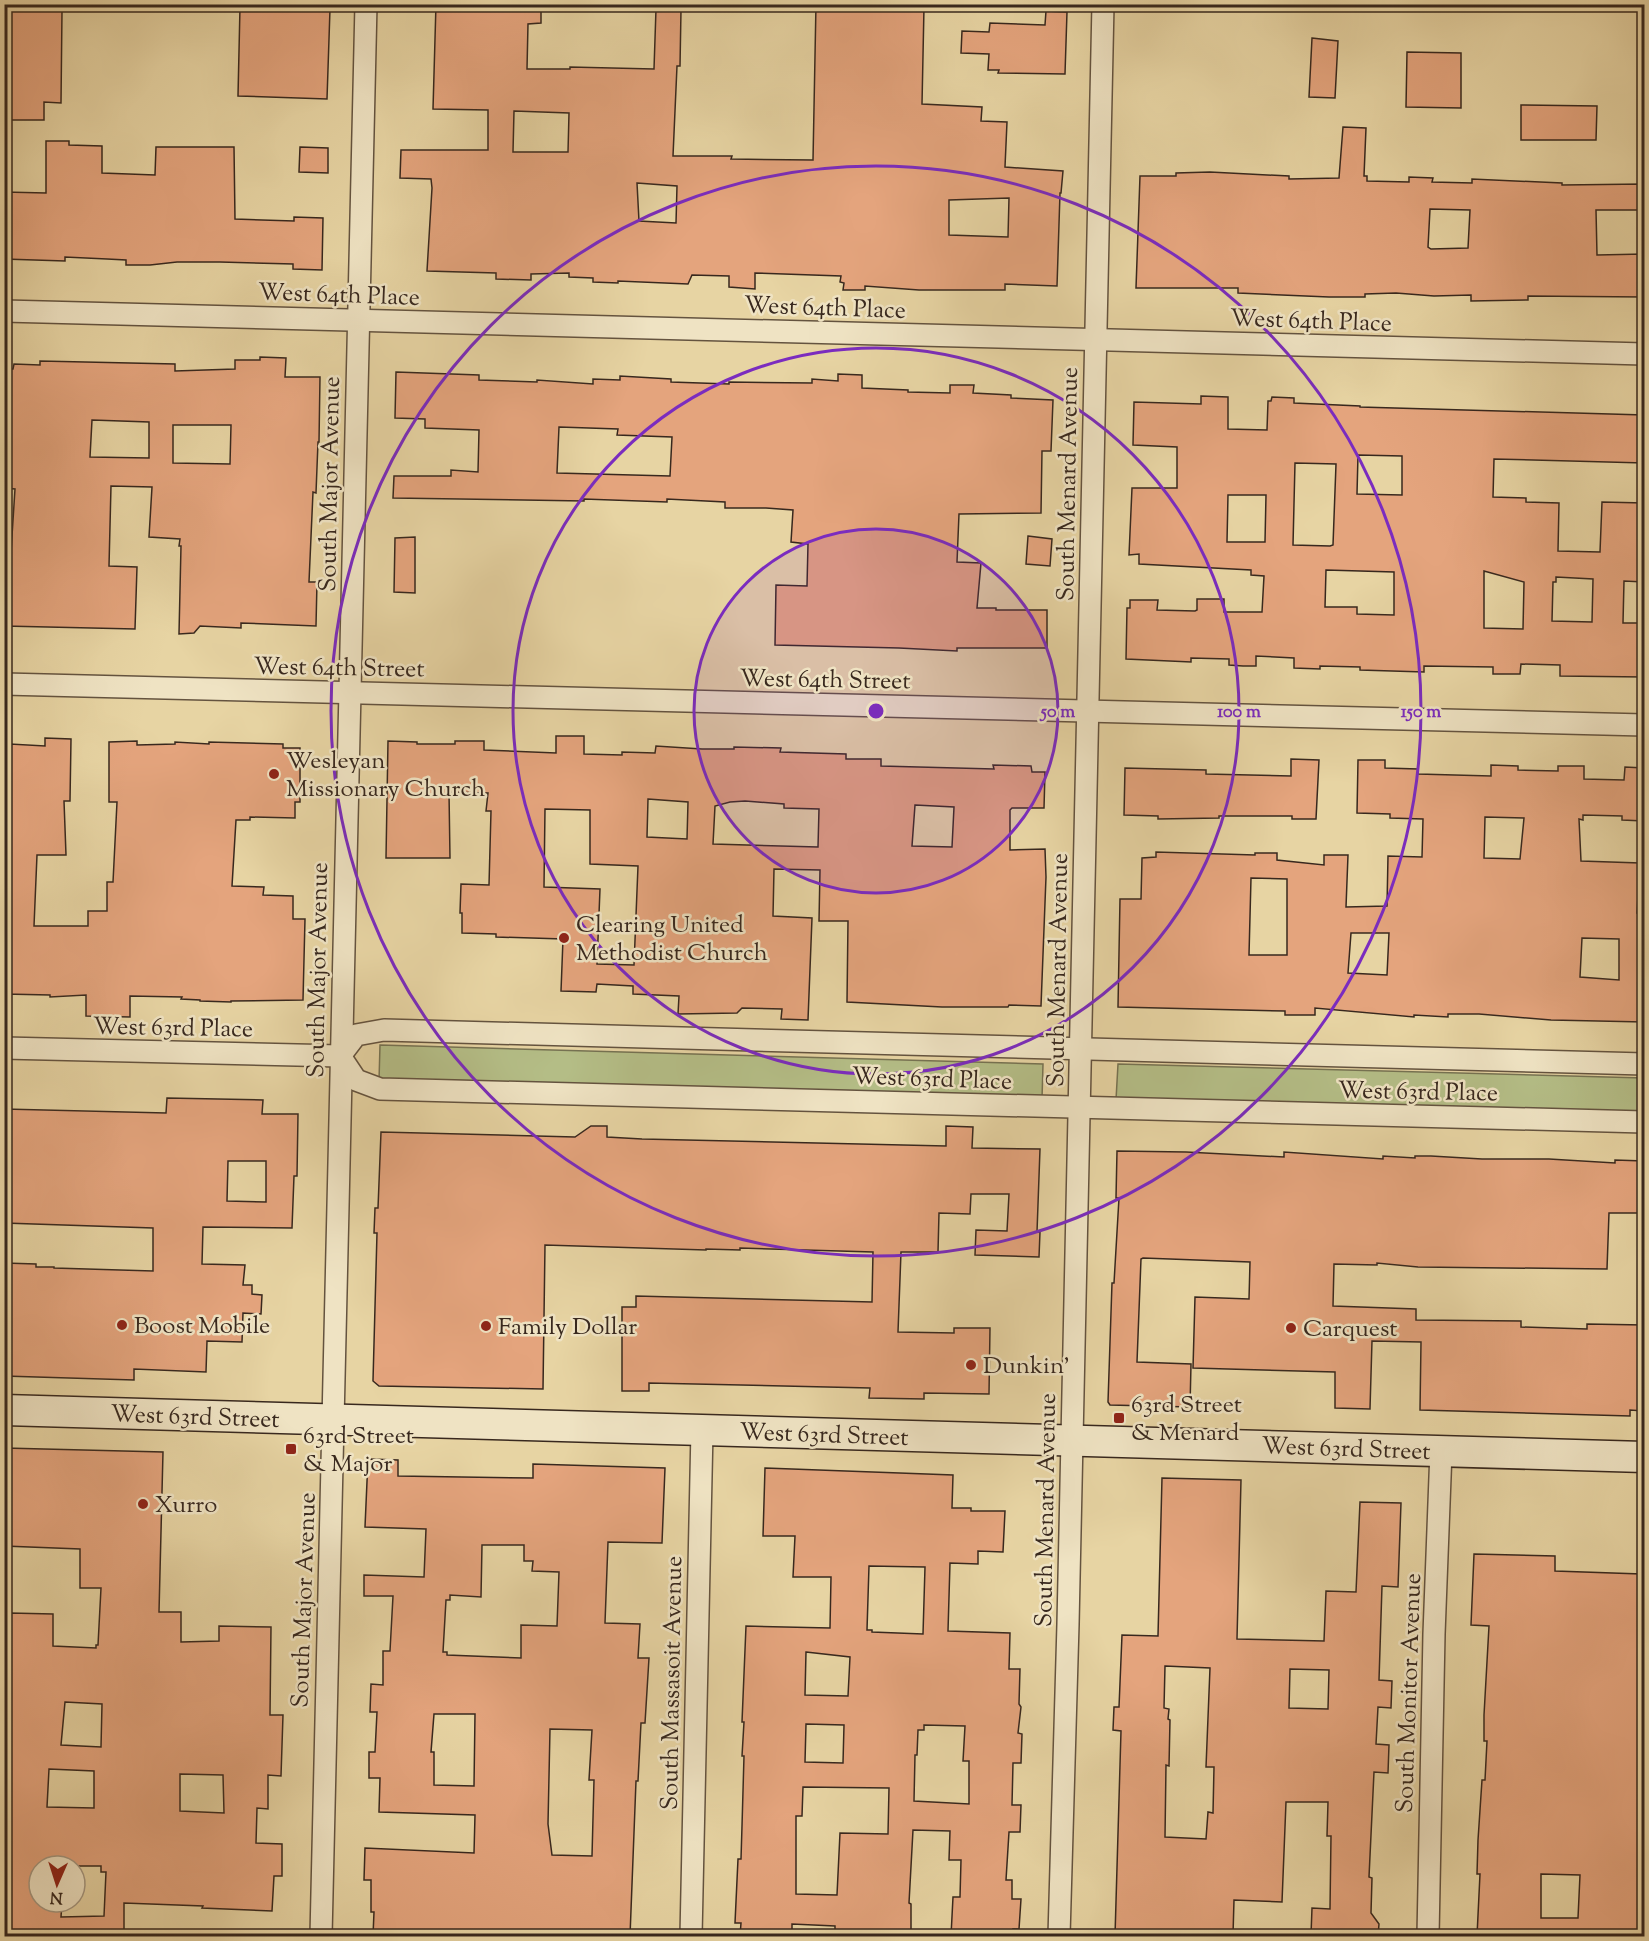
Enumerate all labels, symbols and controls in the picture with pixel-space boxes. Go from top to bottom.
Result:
street label: West 64th Place [257,276,420,316]
street label: West 64th Place [743,289,906,329]
street label: West 64th Place [1229,302,1392,342]
street label: South Menard Avenue [1050,367,1088,601]
street label: South Major Avenue [312,376,350,592]
street label: West 64th Street [253,651,425,687]
street label: West 64th Street [739,663,911,699]
text: 50 m [1039,700,1075,726]
text: 100 m [1217,700,1261,726]
text: 150 m [1401,700,1441,726]
centre of rings [866,701,886,721]
place label: Wesleyan Missionary Church [286,745,485,807]
marker: Wesleyan Missionary Church [267,767,281,781]
street label: South Menard Avenue [1040,853,1078,1087]
street label: South Major Avenue [300,862,338,1078]
place label: Clearing United Methodist Church [576,909,768,971]
marker: Clearing United Methodist Church [557,931,571,945]
street label: West 63rd Place [93,1011,253,1047]
street label: West 63rd Place [851,1060,1013,1100]
street label: West 63rd Place [1338,1075,1498,1111]
place label: Boost Mobile [134,1310,270,1344]
place label: Family Dollar [498,1311,637,1345]
place label: Carquest [1303,1313,1398,1347]
marker: Boost Mobile [115,1318,129,1332]
marker: Family Dollar [479,1319,493,1333]
marker: Carquest [1284,1321,1298,1335]
place label: Dunkin' [983,1350,1070,1384]
marker: Dunkin' [964,1358,978,1372]
place label: 63rd Street & Menard [1131,1389,1242,1451]
street label: South Menard Avenue [1028,1393,1066,1627]
street label: West 63rd Street [110,1398,280,1438]
marker: 63rd Street & Menard [1112,1411,1126,1425]
street label: West 63rd Street [739,1416,909,1456]
place label: 63rd Street & Major [303,1420,414,1482]
street label: West 63rd Street [1261,1430,1431,1470]
marker: 63rd Street & Major [284,1442,298,1456]
place label: Xurro [155,1489,217,1523]
street label: South Major Avenue [284,1492,326,1708]
marker: Xurro [136,1497,150,1511]
street label: South Massasoit Avenue [654,1556,692,1811]
street label: South Monitor Avenue [1389,1573,1431,1814]
north arrow [27,1854,87,1914]
text: N [49,1885,63,1908]

